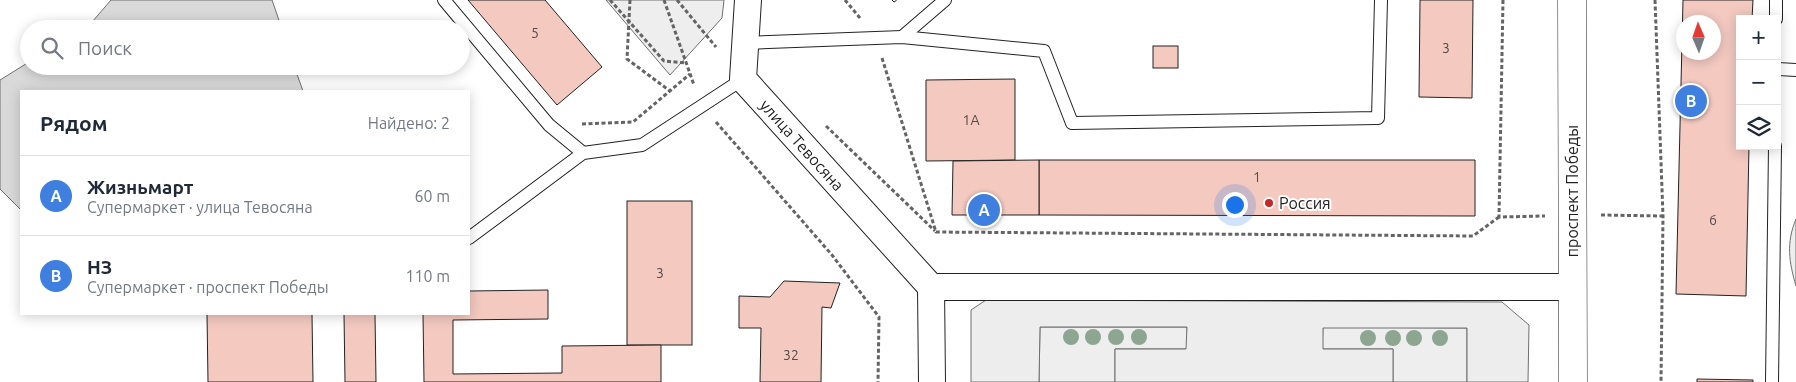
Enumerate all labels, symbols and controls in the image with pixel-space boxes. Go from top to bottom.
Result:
north arrow [1676,15,1721,60]
map controls [1736,15,1781,150]
button: + [1736,15,1781,60]
search box [20,20,470,75]
house number: 5 [531,25,539,41]
icon: search [38,34,66,62]
text: Поиск [78,37,132,59]
house number: 3 [1442,40,1450,56]
button: − [1736,60,1781,105]
pin: B [1675,82,1707,120]
street label: улица Тевосяна [756,96,848,194]
button: layers [1736,105,1781,150]
text: Рядом [40,111,108,135]
house number: 1А [963,112,980,128]
text: Найдено: 2 [368,114,450,132]
street label: проспект Победы [1563,125,1581,257]
house number: 1 [1253,169,1261,185]
text: Жизньмарт [87,176,193,198]
text: A [50,187,62,205]
text: 60 m [414,187,450,205]
pin: A [968,191,1000,229]
your location [1222,192,1248,218]
place label: Россия [1279,194,1331,212]
marker: Россия [1263,197,1275,209]
text: Супермаркет · улица Тевосяна [87,198,313,216]
house number: 6 [1709,212,1717,228]
text: НЗ [87,256,112,278]
house number: 3 [656,265,664,281]
text: B [51,267,61,285]
text: 110 m [405,267,450,285]
text: Супермаркет · проспект Победы [87,278,329,296]
house number: 32 [783,347,799,363]

